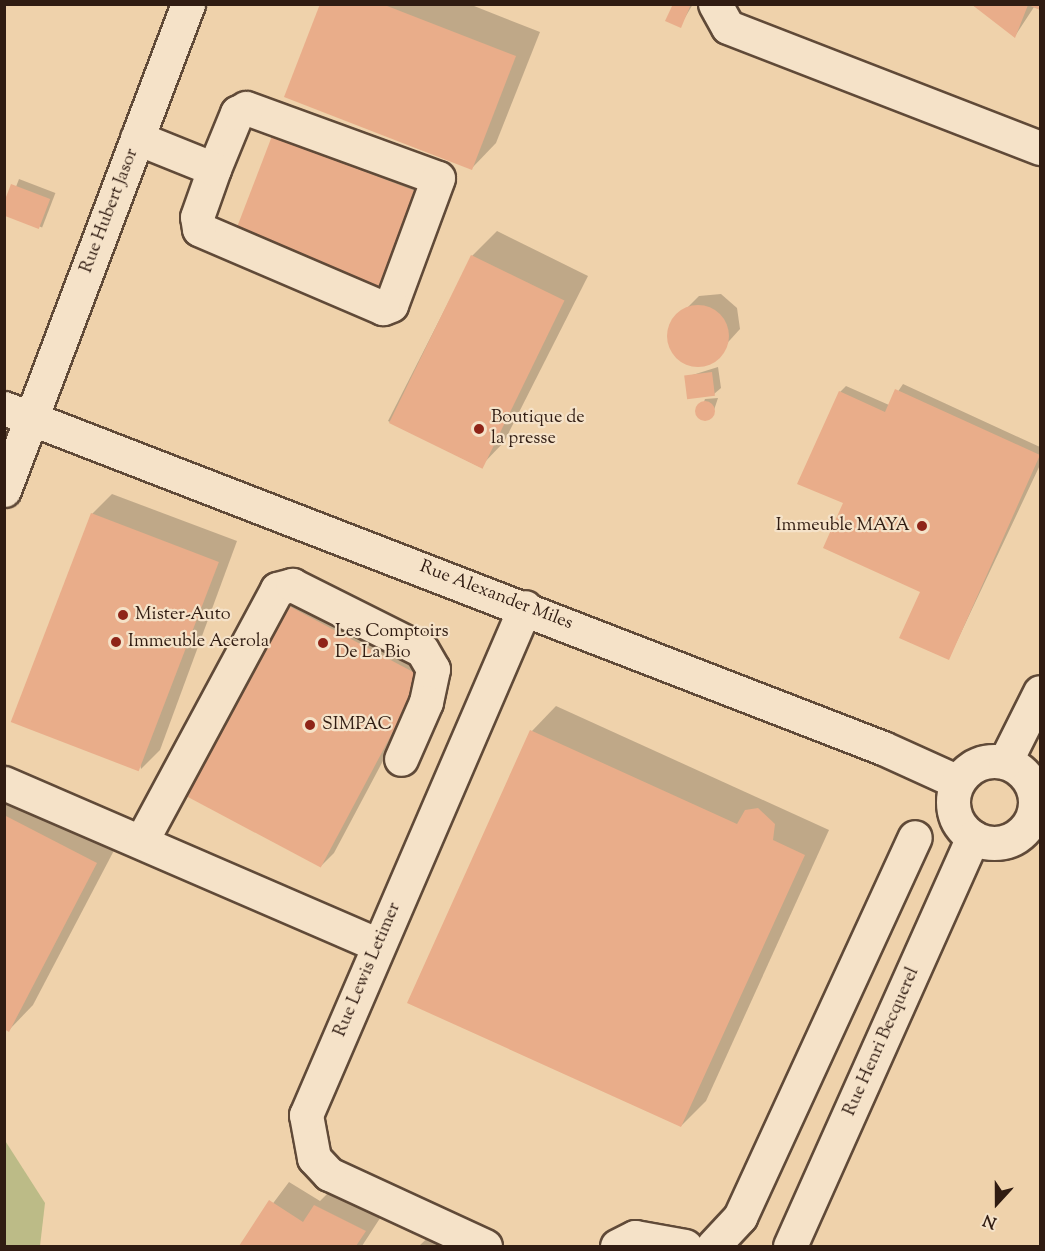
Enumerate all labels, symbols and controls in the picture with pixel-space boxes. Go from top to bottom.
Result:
street label: Rue Hubert Jasor [76,146,144,276]
place label: Boutique de la presse [491,408,585,450]
marker: Boutique de la presse [472,422,486,436]
place label: Immeuble MAYA [776,515,910,537]
marker: Immeuble MAYA [915,519,929,533]
street label: Rue Alexander Miles [416,557,576,635]
place label: Mister-Auto [135,604,231,626]
marker: Mister-Auto [116,608,130,622]
place label: Les Comptoirs De La Bio [335,622,448,664]
place label: Immeuble Acerola [128,631,269,653]
marker: Immeuble Acerola [109,635,123,649]
marker: Les Comptoirs De La Bio [316,636,330,650]
place label: SIMPAC [322,714,392,736]
marker: SIMPAC [303,718,317,732]
street label: Rue Lewis Letimer [330,900,406,1040]
street label: Rue Henri Becquerel [840,964,924,1120]
north arrow [967,1173,1027,1233]
text: N [980,1207,1000,1233]

